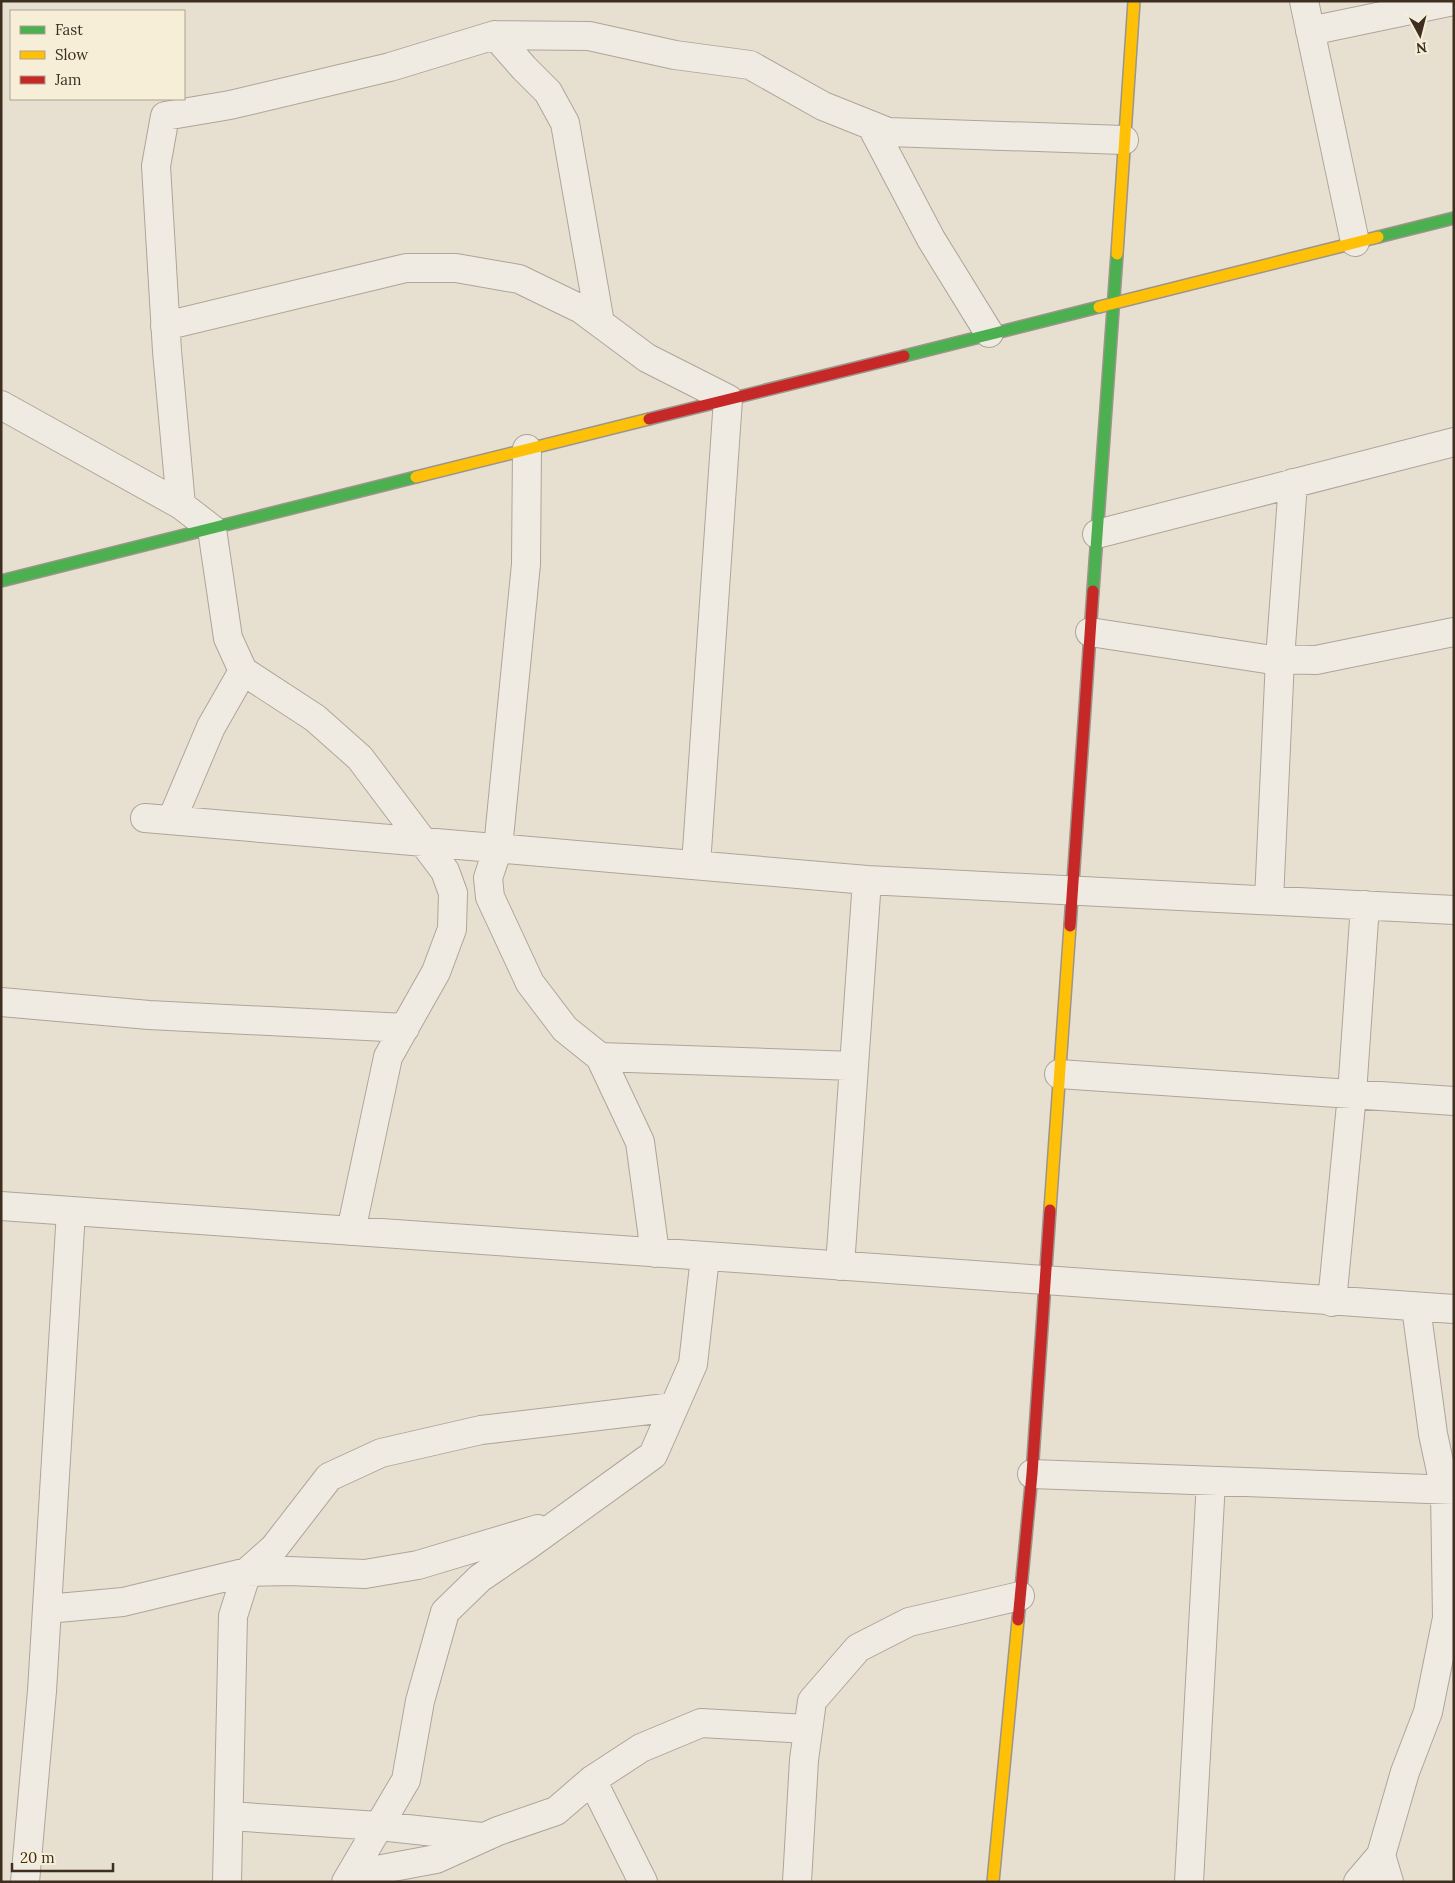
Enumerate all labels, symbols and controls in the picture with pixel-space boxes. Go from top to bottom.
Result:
legend [10,10,185,100]
north arrow [1395,10,1445,60]
text: Fast [55,20,83,39]
text: N [1415,38,1428,58]
text: Slow [55,45,88,64]
text: Jam [54,70,82,89]
scale bar [12,1840,114,1872]
text: 20 m [20,1848,55,1867]

